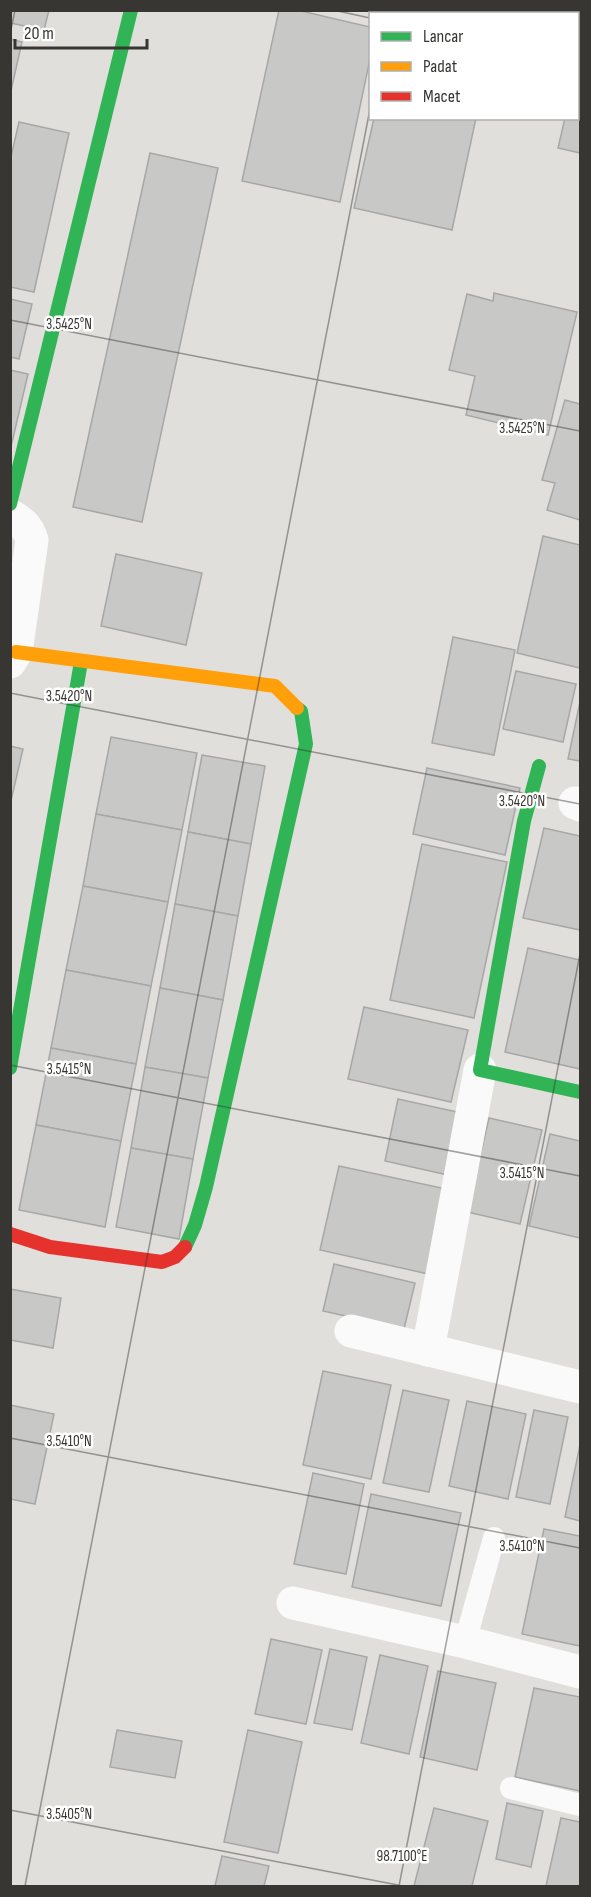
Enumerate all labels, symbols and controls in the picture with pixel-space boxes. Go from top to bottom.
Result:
scale bar [15,12,147,50]
legend [369,12,579,120]
text: 20 m [24,23,54,44]
text: Lancar [423,26,463,47]
text: Padat [423,56,458,77]
text: Macet [423,86,461,107]
text: 3.5425°N [46,315,92,334]
text: 3.5425°N [499,419,545,438]
text: 3.5420°N [46,687,92,706]
text: 3.5420°N [499,792,545,811]
text: 3.5415°N [47,1060,91,1079]
text: 3.5415°N [500,1164,544,1183]
text: 3.5410°N [46,1432,92,1451]
text: 3.5410°N [499,1537,545,1556]
text: 3.5405°N [46,1805,92,1824]
text: 98.7100°E [377,1847,427,1866]

